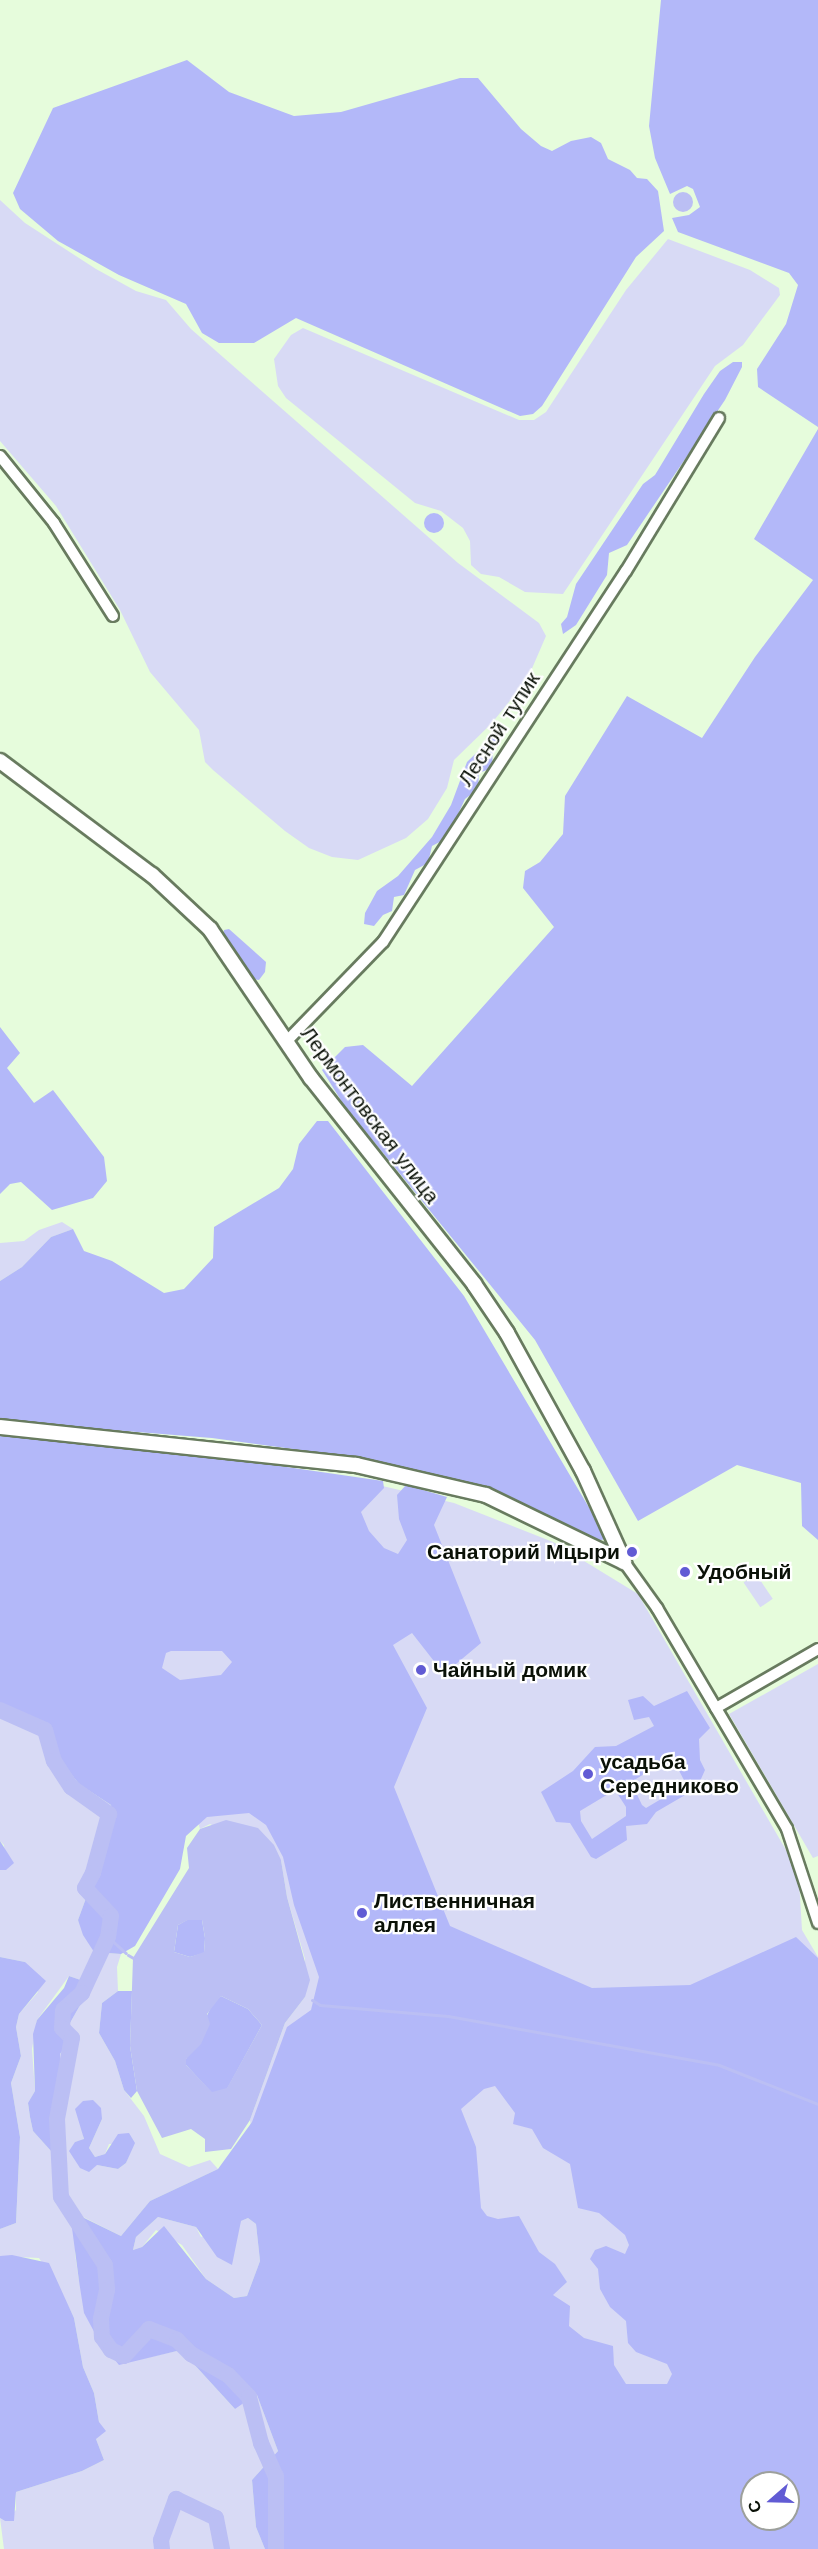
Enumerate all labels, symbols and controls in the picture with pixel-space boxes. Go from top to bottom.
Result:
street label: Лесной тупик [453,667,545,791]
street label: Лермонтовская улица [295,1022,445,1208]
place label: Санаторий Мцыри [427,1539,620,1565]
marker: Санаторий Мцыри [625,1545,639,1559]
place label: Удобный [697,1559,791,1585]
marker: Удобный [678,1565,692,1579]
place label: Чайный домик [433,1657,587,1683]
marker: Чайный домик [414,1663,428,1677]
place label: усадьба Середниково [600,1749,739,1799]
marker: усадьба Середниково [581,1767,595,1781]
place label: Лиственничная аллея [374,1888,535,1938]
marker: Лиственничная аллея [355,1906,369,1920]
north arrow [740,2471,800,2531]
text: С [744,2498,765,2515]

